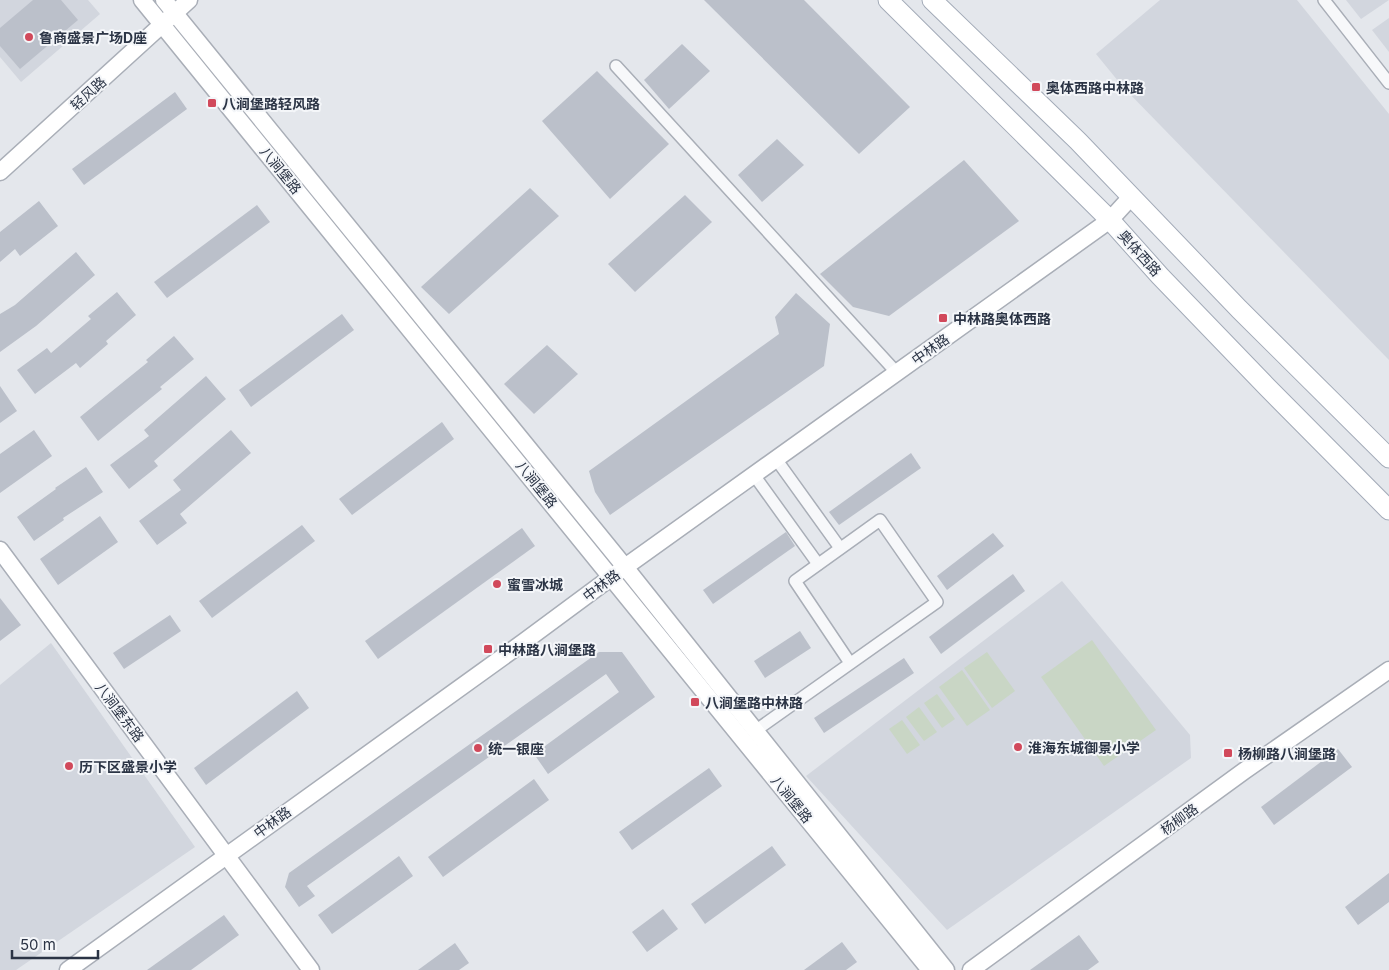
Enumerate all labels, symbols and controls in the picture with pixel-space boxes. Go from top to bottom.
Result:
place label: 鲁商盛景广场D座 [39,29,147,46]
marker: 鲁商盛景广场D座 [23,31,35,43]
street label: 轻风路 [67,73,109,113]
place label: 奥体西路中林路 [1046,79,1144,96]
marker: 奥体西路中林路 [1030,81,1042,93]
place label: 八涧堡路轻风路 [222,95,320,112]
marker: 八涧堡路轻风路 [206,97,218,109]
street label: 八涧堡路 [257,143,305,197]
street label: 奥体西路 [1115,227,1165,279]
place label: 中林路奥体西路 [953,310,1051,327]
marker: 中林路奥体西路 [937,312,949,324]
street label: 中林路 [908,330,952,368]
street label: 八涧堡路 [513,457,561,511]
street label: 中林路 [579,566,623,604]
place label: 蜜雪冰城 [507,576,563,593]
marker: 蜜雪冰城 [491,578,503,590]
place label: 中林路八涧堡路 [498,641,596,658]
marker: 中林路八涧堡路 [482,643,494,655]
street label: 八涧堡东路 [92,679,148,745]
place label: 八涧堡路中林路 [705,694,803,711]
marker: 八涧堡路中林路 [689,696,701,708]
place label: 淮海东城御景小学 [1028,739,1140,756]
place label: 统一银座 [488,740,544,757]
marker: 淮海东城御景小学 [1012,741,1024,753]
marker: 统一银座 [472,742,484,754]
place label: 杨柳路八涧堡路 [1238,745,1336,762]
marker: 杨柳路八涧堡路 [1222,747,1234,759]
place label: 历下区盛景小学 [79,758,177,775]
marker: 历下区盛景小学 [63,760,75,772]
street label: 八涧堡路 [768,772,816,826]
street label: 杨柳路 [1157,800,1201,838]
street label: 中林路 [250,803,294,841]
scale bar [12,928,99,960]
text: 50 m [20,935,56,954]

